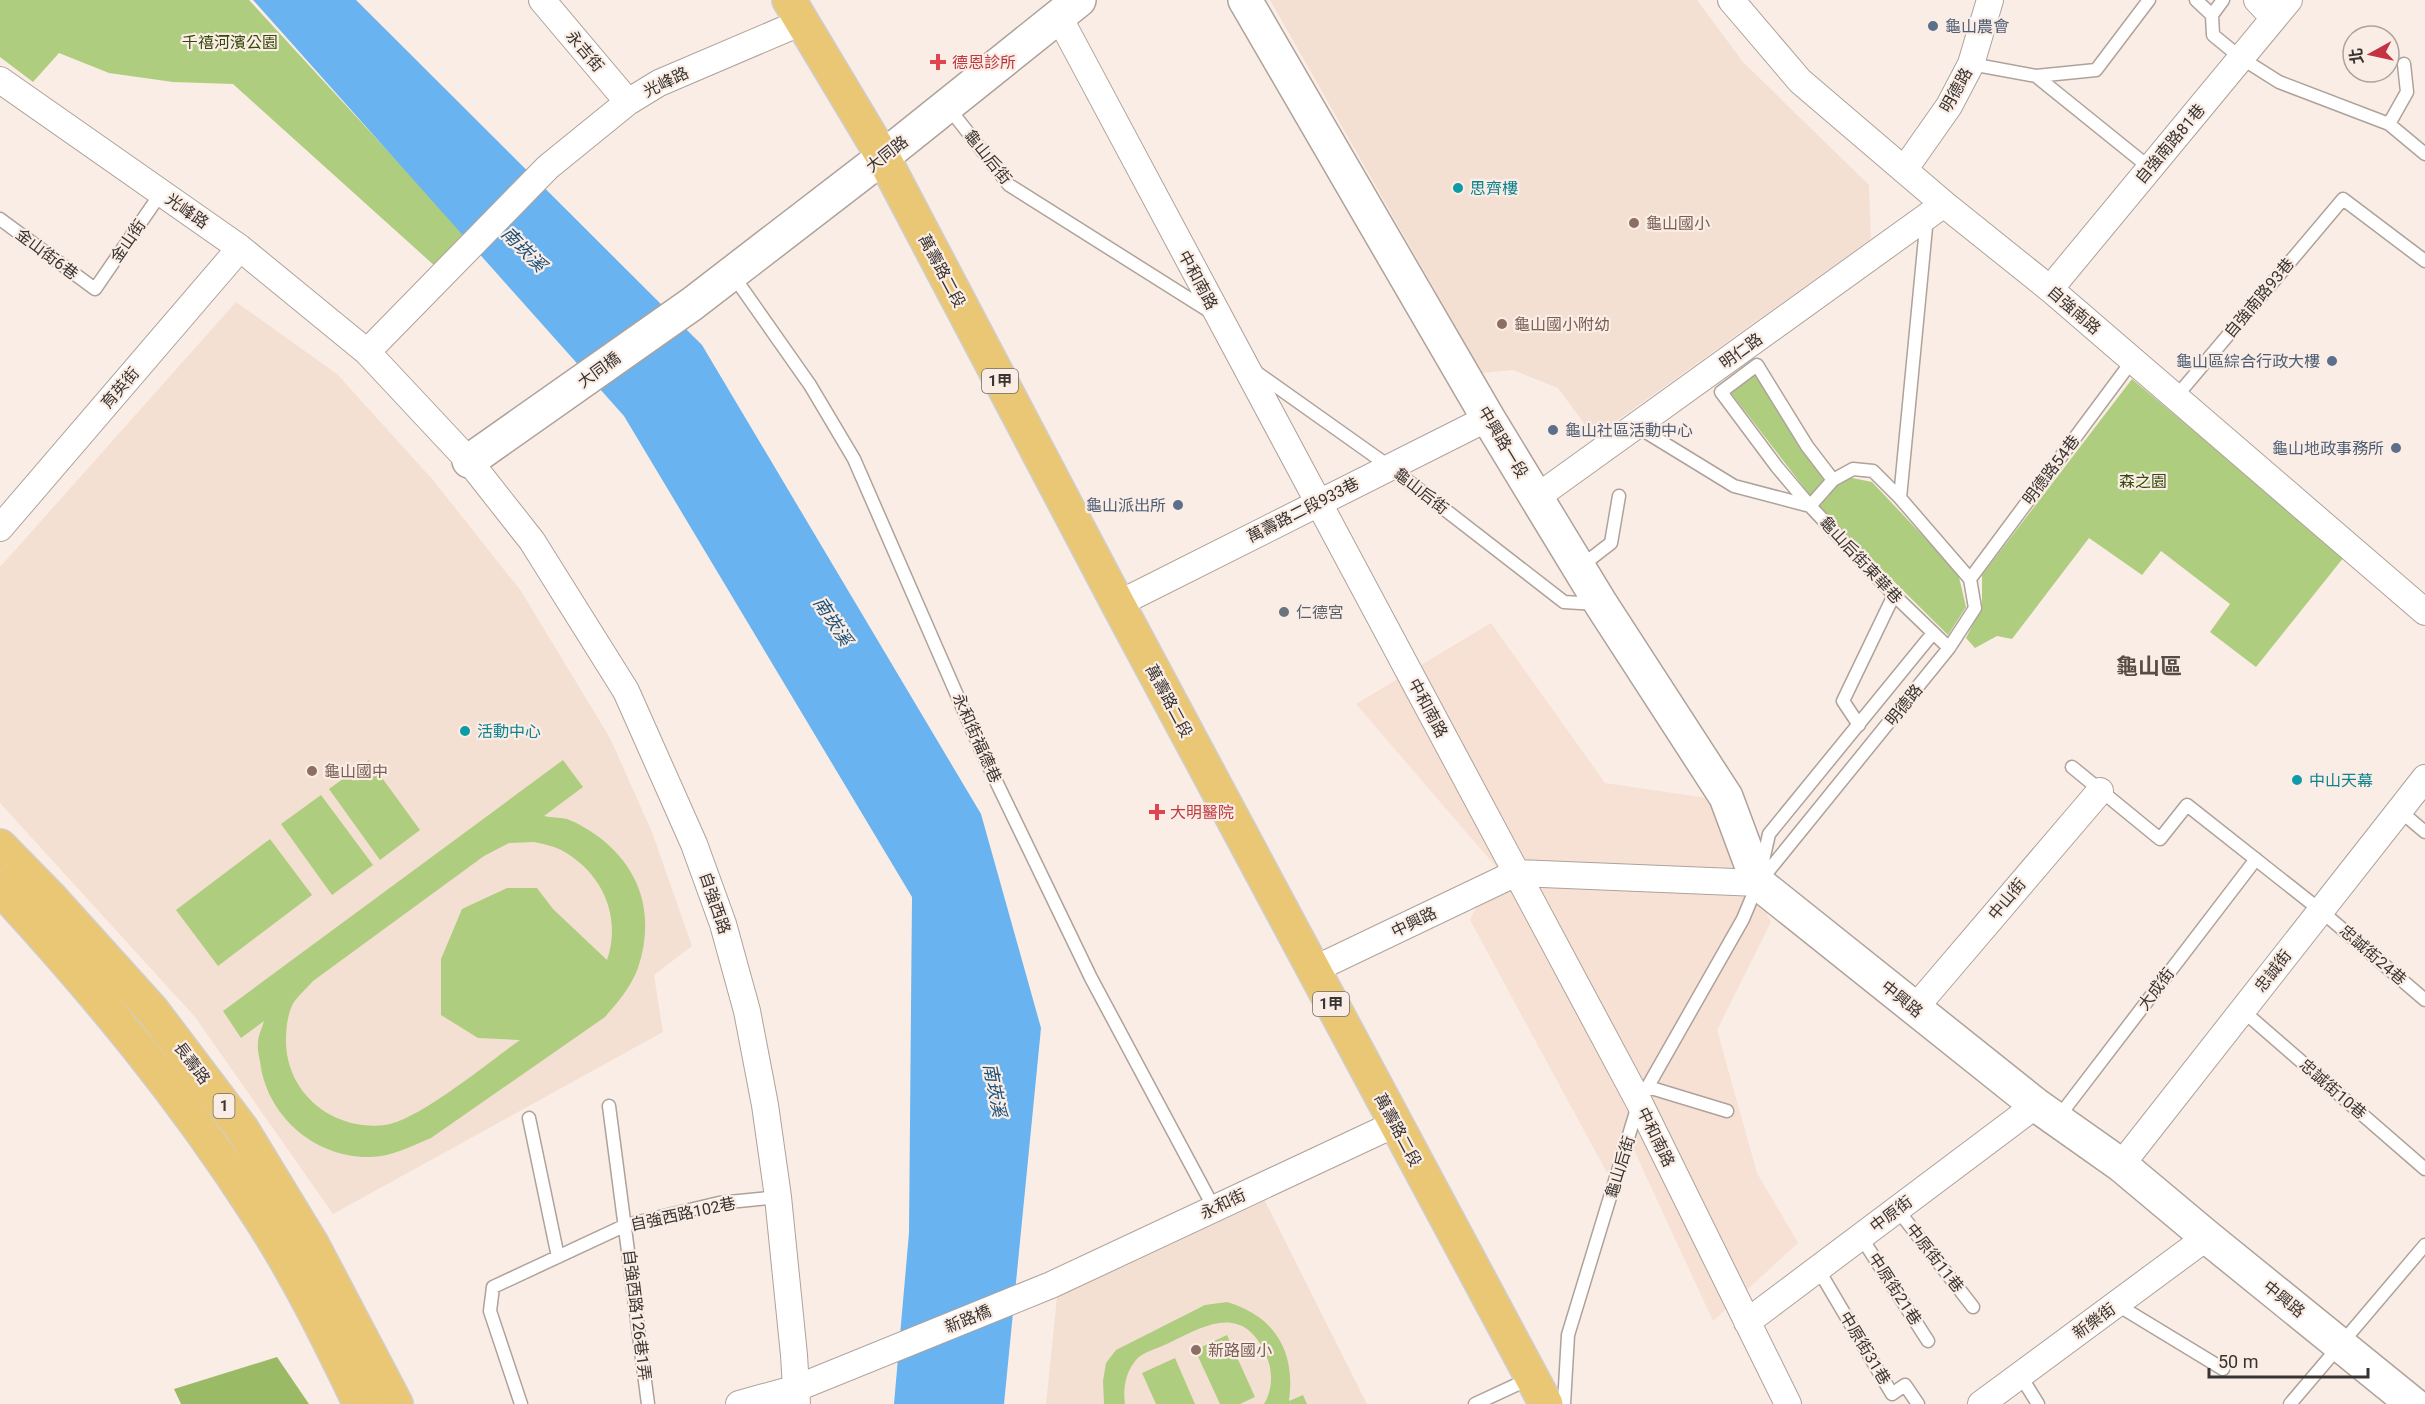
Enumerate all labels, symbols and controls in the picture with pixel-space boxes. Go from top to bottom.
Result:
place label: 龜山農會 [1945,17,2009,36]
marker: 龜山農會 [1926,19,1940,33]
north arrow [2341,24,2401,84]
street label: 永吉街 [562,27,608,75]
park label: 千禧河濱公園 [182,33,278,52]
text: 北 [2346,47,2367,65]
marker: 德恩診所 [929,53,947,71]
place label: 德恩診所 [952,53,1016,72]
street label: 光峰路 [640,63,692,101]
street label: 明德路 [1936,64,1976,116]
street label: 自強南路81巷 [2131,100,2209,188]
street label: 龜山后街 [960,126,1016,188]
street label: 大同路 [862,132,912,176]
place label: 思齊樓 [1470,179,1518,198]
marker: 思齊樓 [1451,181,1465,195]
street label: 光峰路 [162,189,212,233]
place label: 龜山國小 [1646,214,1710,233]
street label: 金山街 [106,216,150,266]
marker: 龜山國小 [1627,216,1641,230]
water label: 南崁溪 [497,222,553,278]
street label: 金山街6巷 [12,224,82,284]
street label: 萬壽路二段 [915,231,969,311]
street label: 中和南路 [1175,247,1221,313]
street label: 自強南路93巷 [2220,254,2298,342]
street label: 自強南路 [2044,282,2104,338]
place label: 龜山國小附幼 [1514,315,1610,334]
marker: 龜山國小附幼 [1495,317,1509,331]
street label: 明仁路 [1716,329,1766,373]
street label: 大同橋 [574,348,624,392]
place label: 龜山區綜合行政大樓 [2176,352,2320,371]
marker: 龜山區綜合行政大樓 [2325,354,2339,368]
street label: 育英街 [97,364,143,412]
road number: 1甲 [982,369,1018,393]
street label: 中興路一段 [1474,403,1532,481]
place label: 龜山社區活動中心 [1565,421,1693,440]
marker: 龜山社區活動中心 [1546,423,1560,437]
street label: 明德路54巷 [2019,432,2083,508]
place label: 龜山地政事務所 [2272,439,2384,458]
marker: 龜山地政事務所 [2389,441,2403,455]
street label: 龜山后街 [1390,464,1452,518]
park label: 森之園 [2119,472,2167,491]
street label: 萬壽路二段933巷 [1244,474,1362,546]
place label: 龜山派出所 [1086,496,1166,515]
marker: 龜山派出所 [1171,498,1185,512]
street label: 龜山后街東華巷 [1816,513,1906,607]
water label: 南崁溪 [809,593,858,652]
place label: 仁德宮 [1296,603,1344,622]
marker: 仁德宮 [1277,605,1291,619]
district label: 龜山區 [2116,654,2182,679]
street label: 萬壽路二段 [1142,661,1196,741]
street label: 中和南路 [1405,675,1451,741]
street label: 明德路 [1882,680,1926,730]
street label: 永和街福德巷 [949,690,1005,786]
place label: 活動中心 [477,722,541,741]
marker: 活動中心 [458,724,472,738]
place label: 龜山國中 [324,762,388,781]
marker: 龜山國中 [305,764,319,778]
place label: 中山天幕 [2309,771,2373,790]
marker: 中山天幕 [2290,773,2304,787]
marker: 大明醫院 [1148,803,1166,821]
place label: 大明醫院 [1170,803,1234,822]
street label: 自強西路 [696,870,734,936]
street label: 中山街 [1984,875,2030,923]
street label: 中興路 [1388,903,1440,941]
street label: 忠誠街24巷 [2336,921,2410,989]
street label: 忠誠街 [2251,946,2295,996]
street label: 大成街 [2134,964,2178,1014]
street label: 中興路 [1877,977,1927,1021]
road number: 1甲 [1313,992,1349,1016]
street label: 長壽路 [170,1038,214,1088]
street label: 忠誠街10巷 [2296,1055,2370,1123]
water label: 南崁溪 [980,1061,1011,1121]
street label: 萬壽路二段 [1371,1090,1425,1170]
road number: 1 [214,1094,234,1118]
street label: 中和南路 [1633,1104,1679,1170]
street label: 龜山后街 [1602,1134,1638,1200]
street label: 永和街 [1197,1185,1249,1223]
street label: 中原街 [1866,1192,1916,1236]
street label: 自強西路102巷 [629,1194,737,1234]
street label: 中原街11巷 [1902,1220,1968,1296]
street label: 自強西路126巷1弄 [620,1248,654,1382]
street label: 中原街21巷 [1865,1249,1925,1329]
street label: 中興路 [2259,1277,2309,1321]
street label: 新樂街 [2069,1299,2119,1343]
street label: 新路橋 [942,1301,994,1337]
street label: 中原街31巷 [1836,1308,1894,1388]
place label: 新路國小 [1208,1341,1272,1360]
scale bar [2209,1341,2368,1379]
marker: 新路國小 [1189,1343,1203,1357]
text: 50 m [2218,1351,2258,1372]

